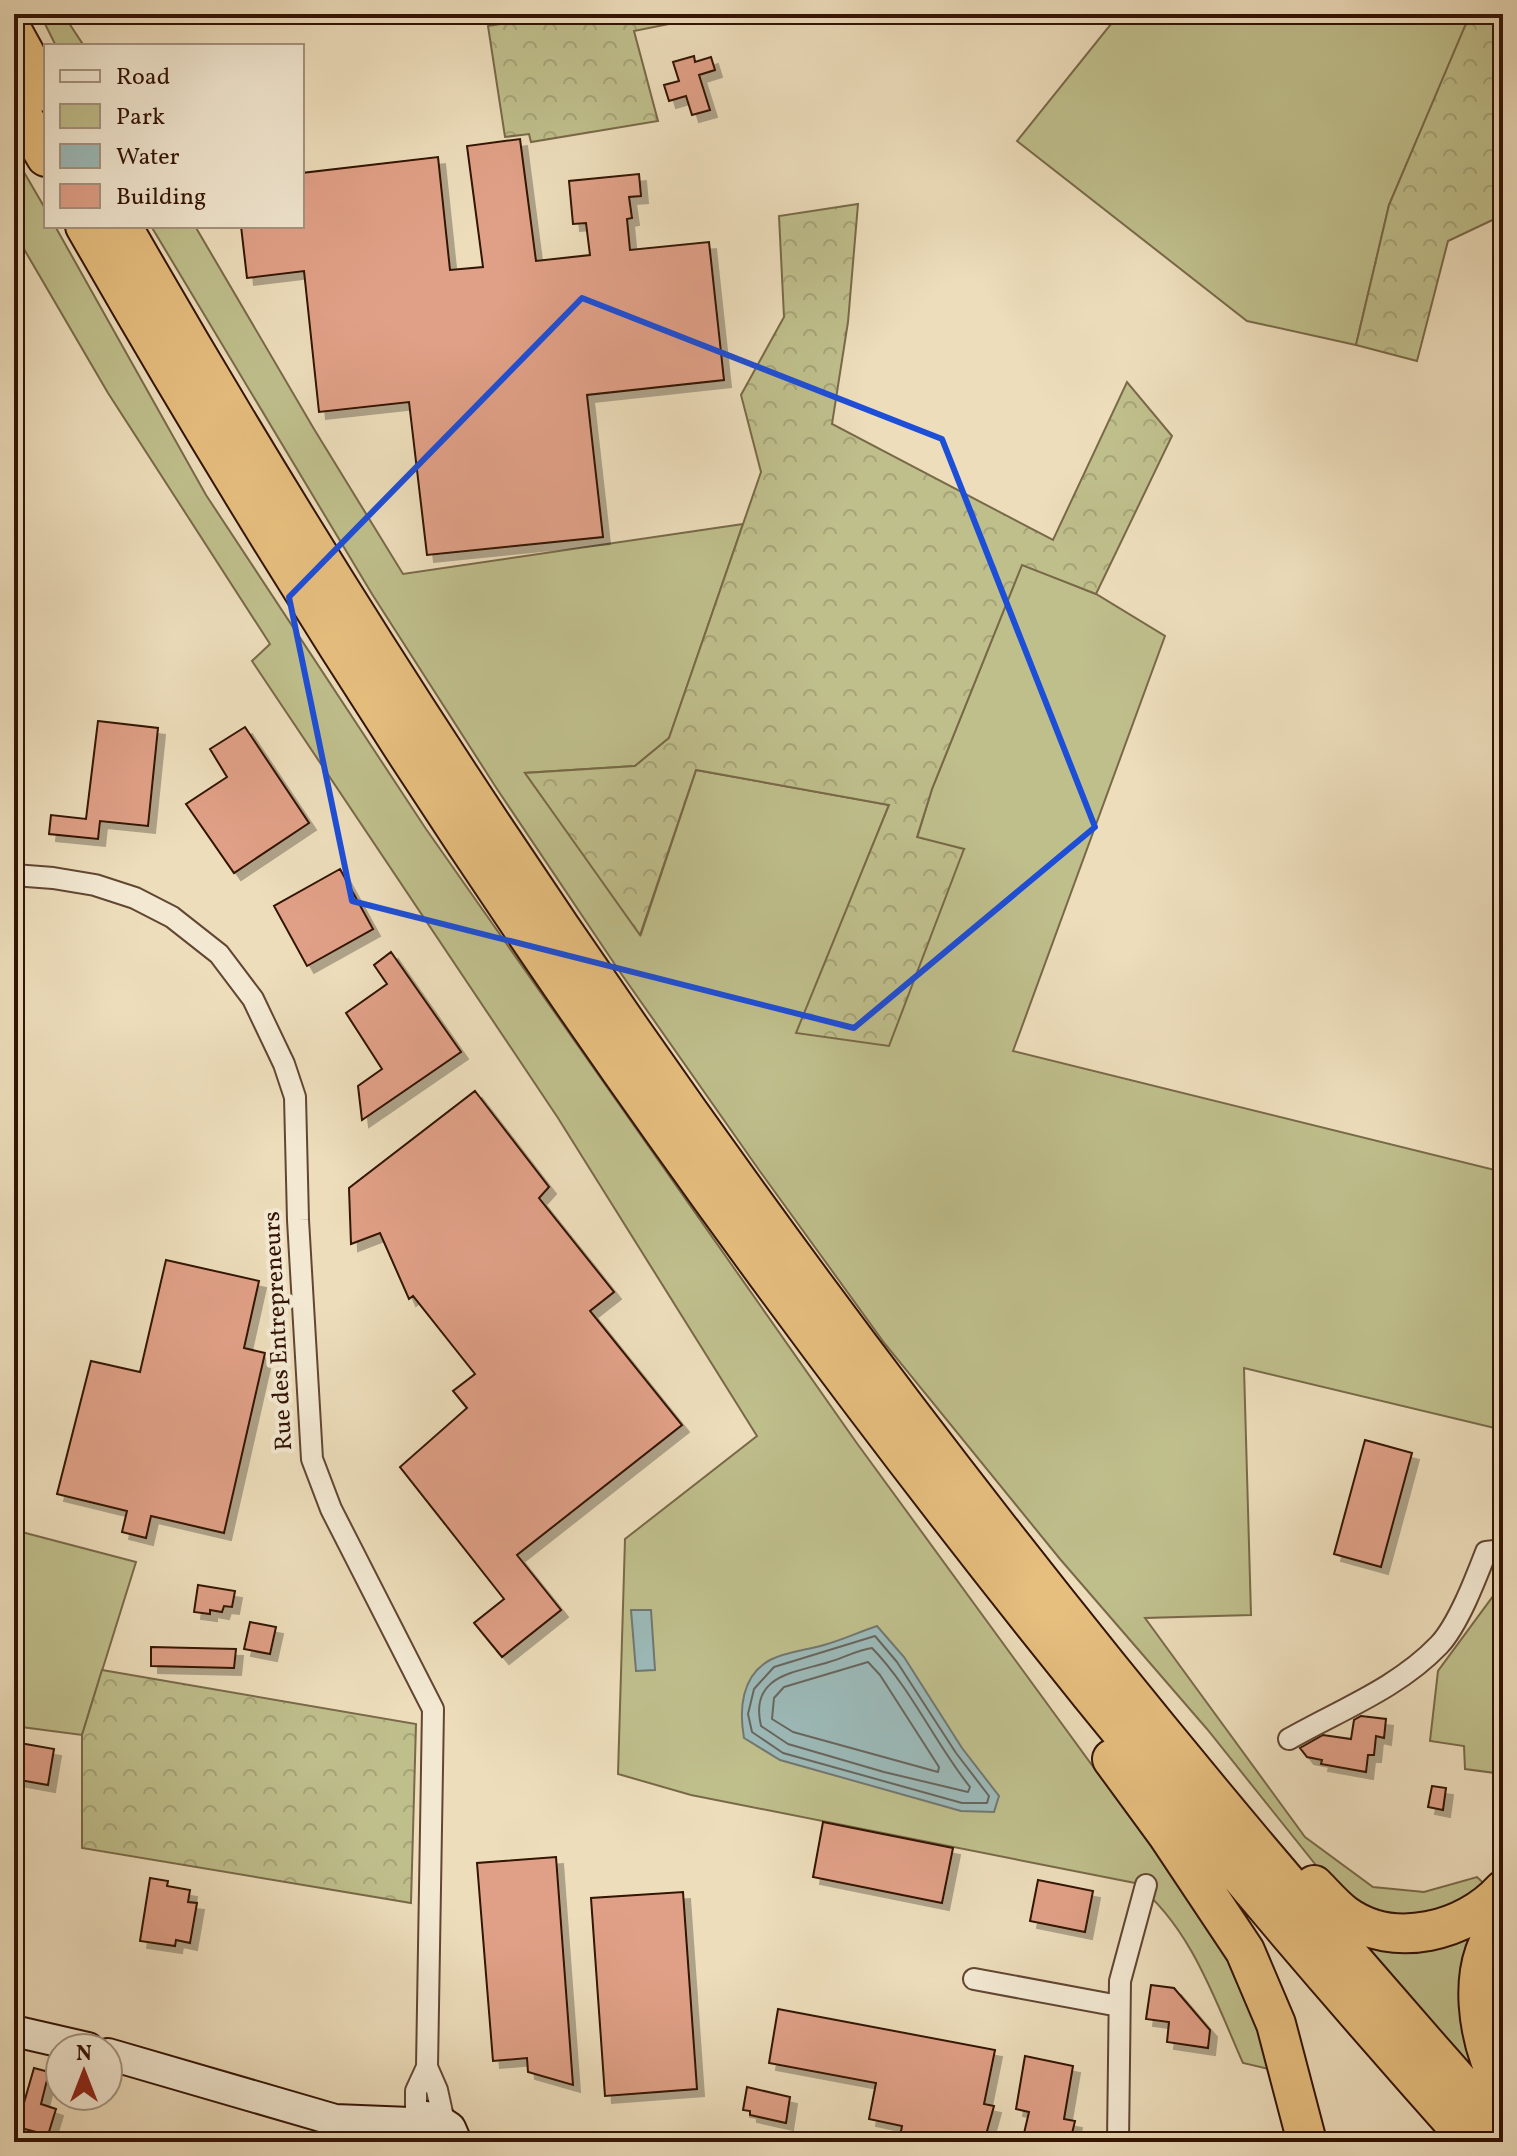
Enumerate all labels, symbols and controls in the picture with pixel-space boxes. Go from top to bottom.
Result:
legend [44,44,304,228]
text: Road [116,61,170,95]
text: Park [116,101,165,135]
text: Water [116,141,180,175]
text: Building [116,181,206,215]
street label: Rue des Entrepreneurs [256,1211,302,1451]
north arrow [44,2032,124,2112]
text: N [76,2039,92,2070]

